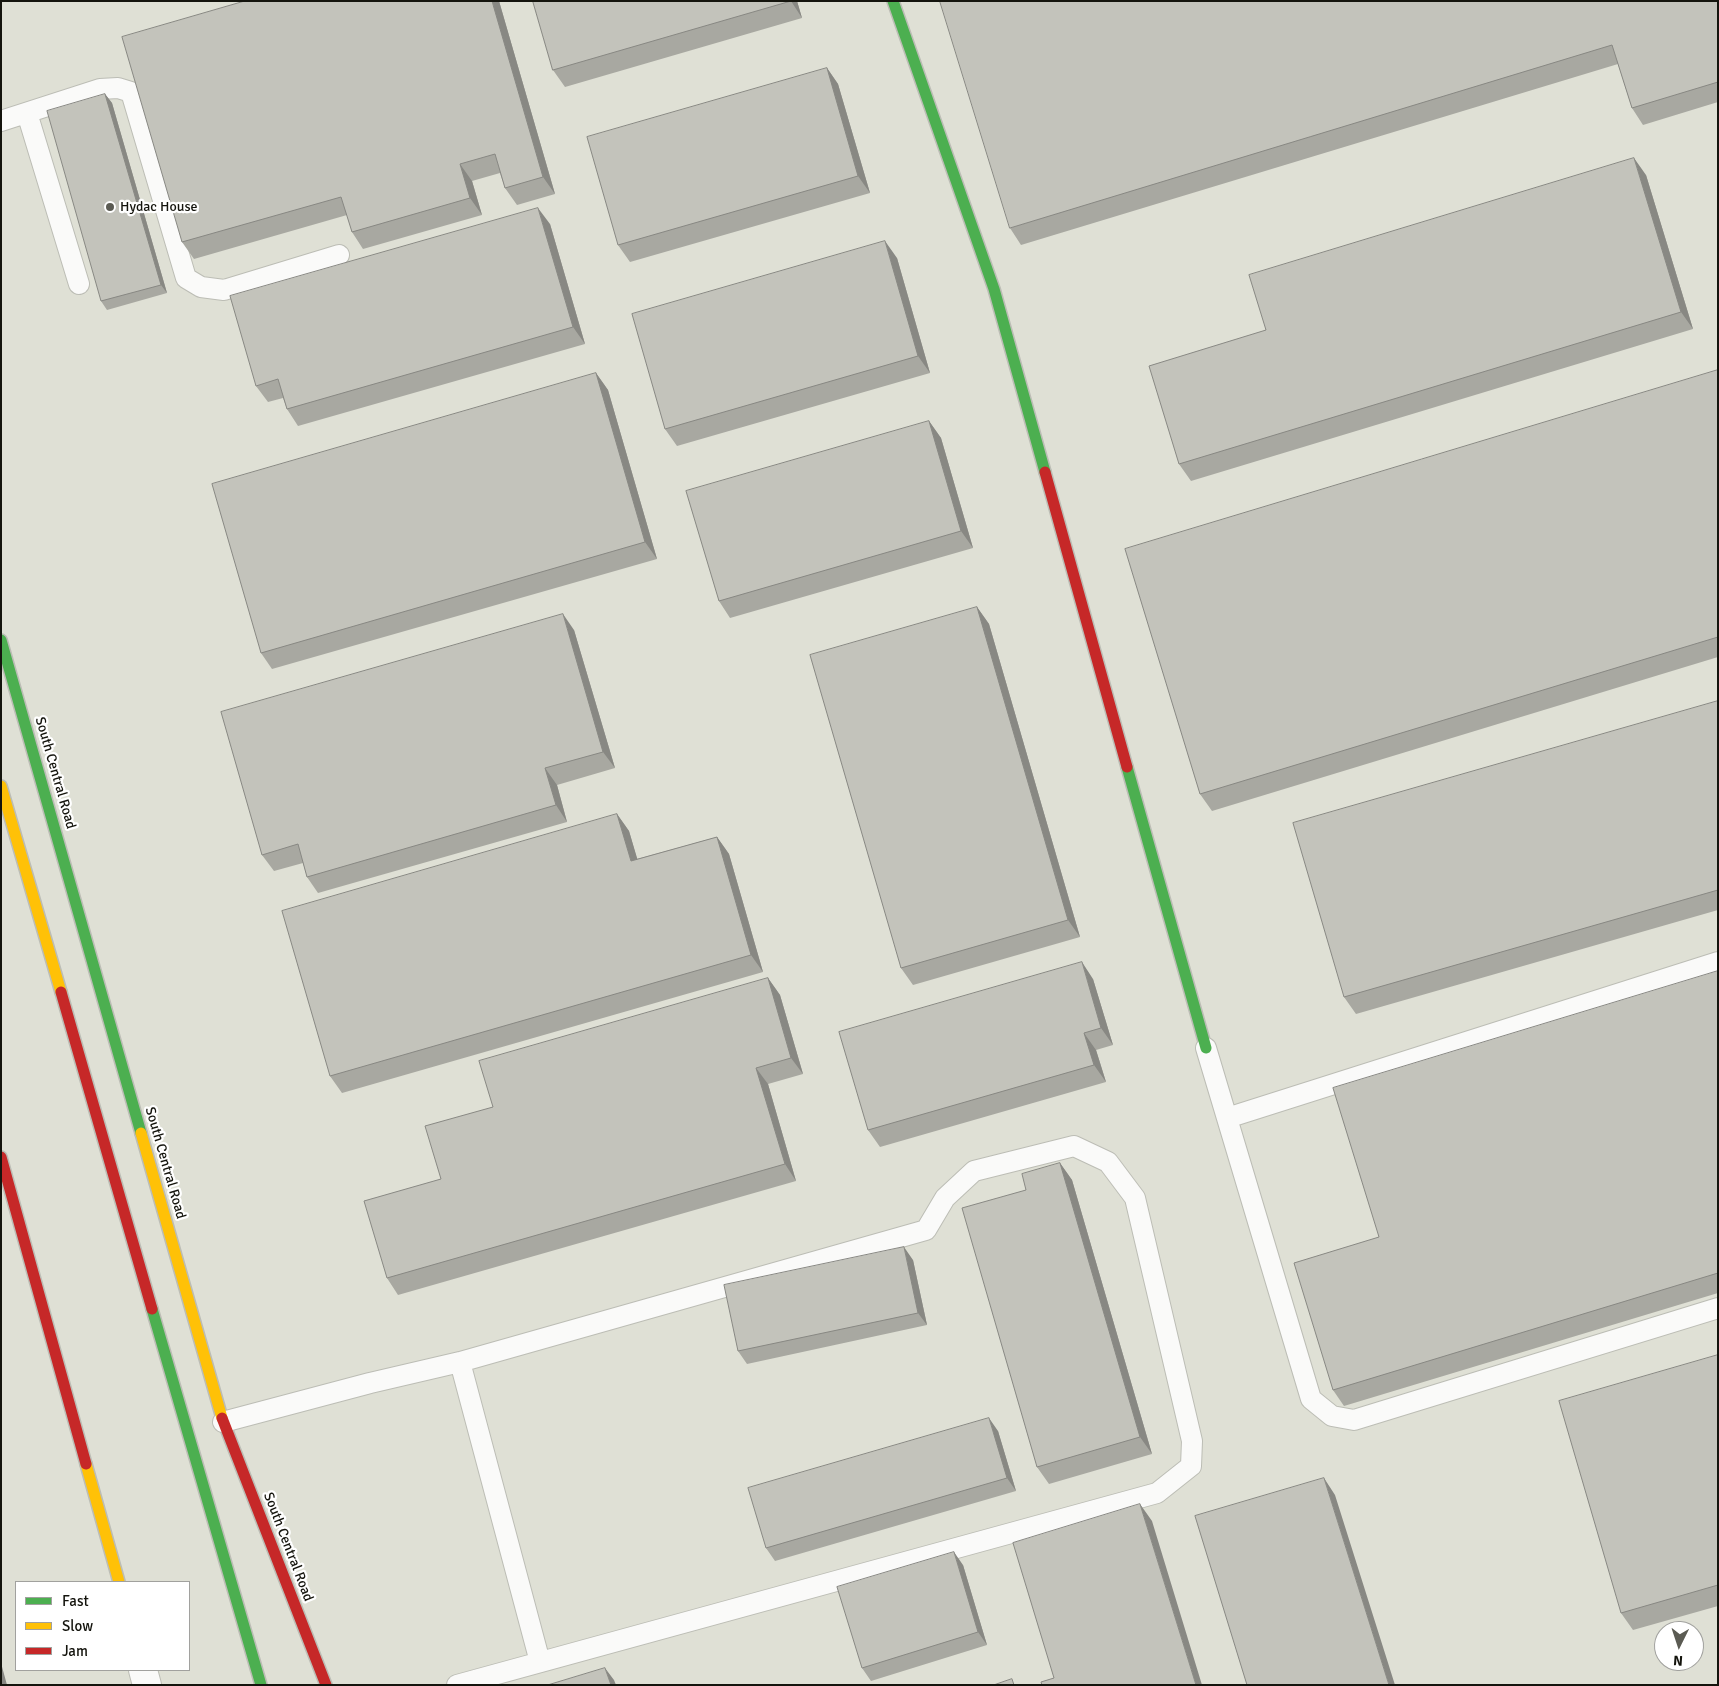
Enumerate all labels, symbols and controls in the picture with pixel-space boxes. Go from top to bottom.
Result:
place label: Hydac House [120,199,198,215]
marker: Hydac House [104,201,116,213]
street label: South Central Road [31,715,79,831]
street label: South Central Road [141,1105,189,1221]
street label: South Central Road [259,1490,317,1604]
legend [15,1581,190,1671]
text: Fast [62,1592,89,1610]
text: Slow [62,1617,93,1635]
north arrow [1654,1621,1704,1671]
text: Jam [62,1642,88,1660]
text: N [1673,1652,1683,1669]

